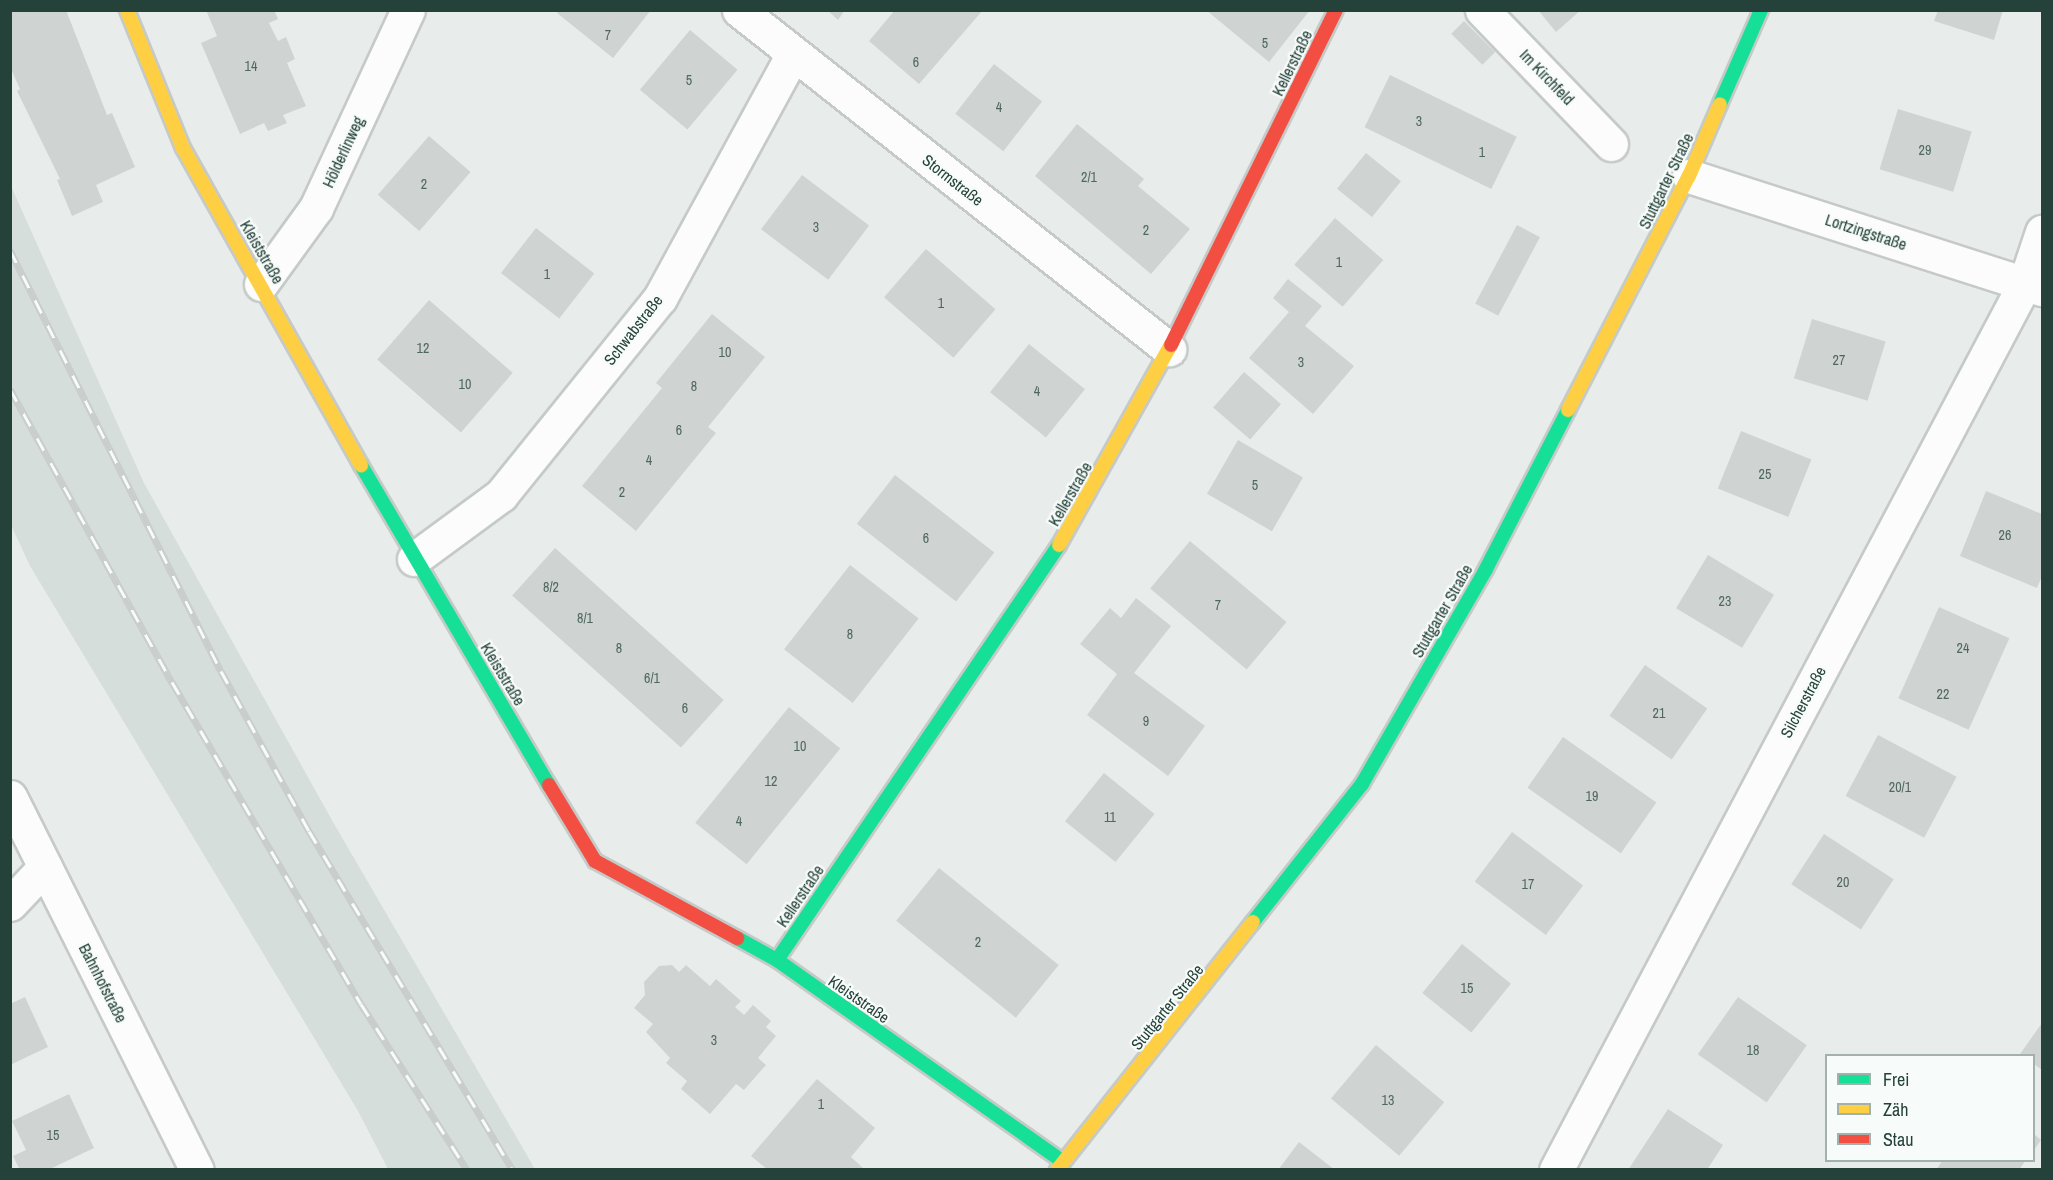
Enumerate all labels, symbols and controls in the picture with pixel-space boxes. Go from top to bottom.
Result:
house number: 7 [605,27,611,43]
street label: Kellerstraße [1268,27,1316,99]
house number: 5 [1262,35,1268,51]
street label: Im Kirchfeld [1516,45,1578,109]
house number: 6 [913,54,919,70]
house number: 14 [245,58,257,74]
house number: 5 [686,72,692,88]
house number: 4 [996,99,1002,115]
street label: Hölderlinweg [318,113,368,191]
house number: 3 [1416,113,1422,129]
street label: Stuttgarter Straße [1635,130,1697,232]
house number: 29 [1919,142,1931,158]
house number: 1 [1479,144,1485,160]
street label: Stormstraße [919,150,987,210]
house number: 2/1 [1081,169,1097,185]
house number: 2 [421,176,427,192]
street label: Lortzingstraße [1823,210,1909,254]
street label: Kleiststraße [236,217,288,287]
house number: 3 [813,219,819,235]
house number: 2 [1143,222,1149,238]
house number: 1 [1336,254,1342,270]
house number: 1 [544,266,550,282]
street label: Schwabstraße [600,291,666,369]
house number: 1 [938,295,944,311]
house number: 12 [417,340,429,356]
house number: 10 [719,344,731,360]
house number: 27 [1833,352,1845,368]
house number: 3 [1298,354,1304,370]
house number: 10 [459,376,471,392]
house number: 8 [691,378,697,394]
house number: 4 [1034,383,1040,399]
house number: 6 [676,422,682,438]
house number: 4 [646,452,652,468]
street label: Kellerstraße [1044,459,1096,529]
house number: 25 [1759,466,1771,482]
house number: 5 [1252,477,1258,493]
house number: 2 [619,484,625,500]
house number: 26 [1999,527,2011,543]
house number: 6 [923,530,929,546]
street label: Stuttgarter Straße [1408,561,1476,661]
house number: 8/2 [543,579,559,595]
house number: 23 [1719,593,1731,609]
house number: 7 [1215,597,1221,613]
house number: 8/1 [577,610,593,626]
house number: 8 [847,626,853,642]
street label: Kleiststraße [477,639,529,709]
house number: 8 [616,640,622,656]
house number: 24 [1957,640,1969,656]
street label: Silcherstraße [1776,663,1830,741]
house number: 6/1 [644,670,660,686]
house number: 22 [1937,686,1949,702]
house number: 6 [682,700,688,716]
house number: 21 [1653,705,1665,721]
house number: 9 [1143,713,1149,729]
house number: 10 [794,738,806,754]
house number: 12 [765,773,777,789]
house number: 20/1 [1889,779,1911,795]
house number: 19 [1586,788,1598,804]
house number: 11 [1104,809,1116,825]
house number: 4 [736,813,742,829]
street label: Kellerstraße [772,861,828,931]
house number: 20 [1837,874,1849,890]
house number: 17 [1522,876,1534,892]
house number: 2 [975,934,981,950]
street label: Bahnhofstraße [75,940,131,1026]
street label: Stuttgarter Straße [1127,960,1207,1054]
street label: Kleiststraße [825,971,893,1027]
house number: 15 [1461,980,1473,996]
house number: 3 [711,1032,717,1048]
house number: 18 [1747,1042,1759,1058]
legend [1825,1054,2035,1162]
text: Frei [1883,1067,1909,1092]
house number: 13 [1382,1092,1394,1108]
house number: 1 [818,1096,824,1112]
text: Zäh [1883,1097,1908,1122]
house number: 15 [47,1127,59,1143]
text: Stau [1883,1127,1913,1152]

